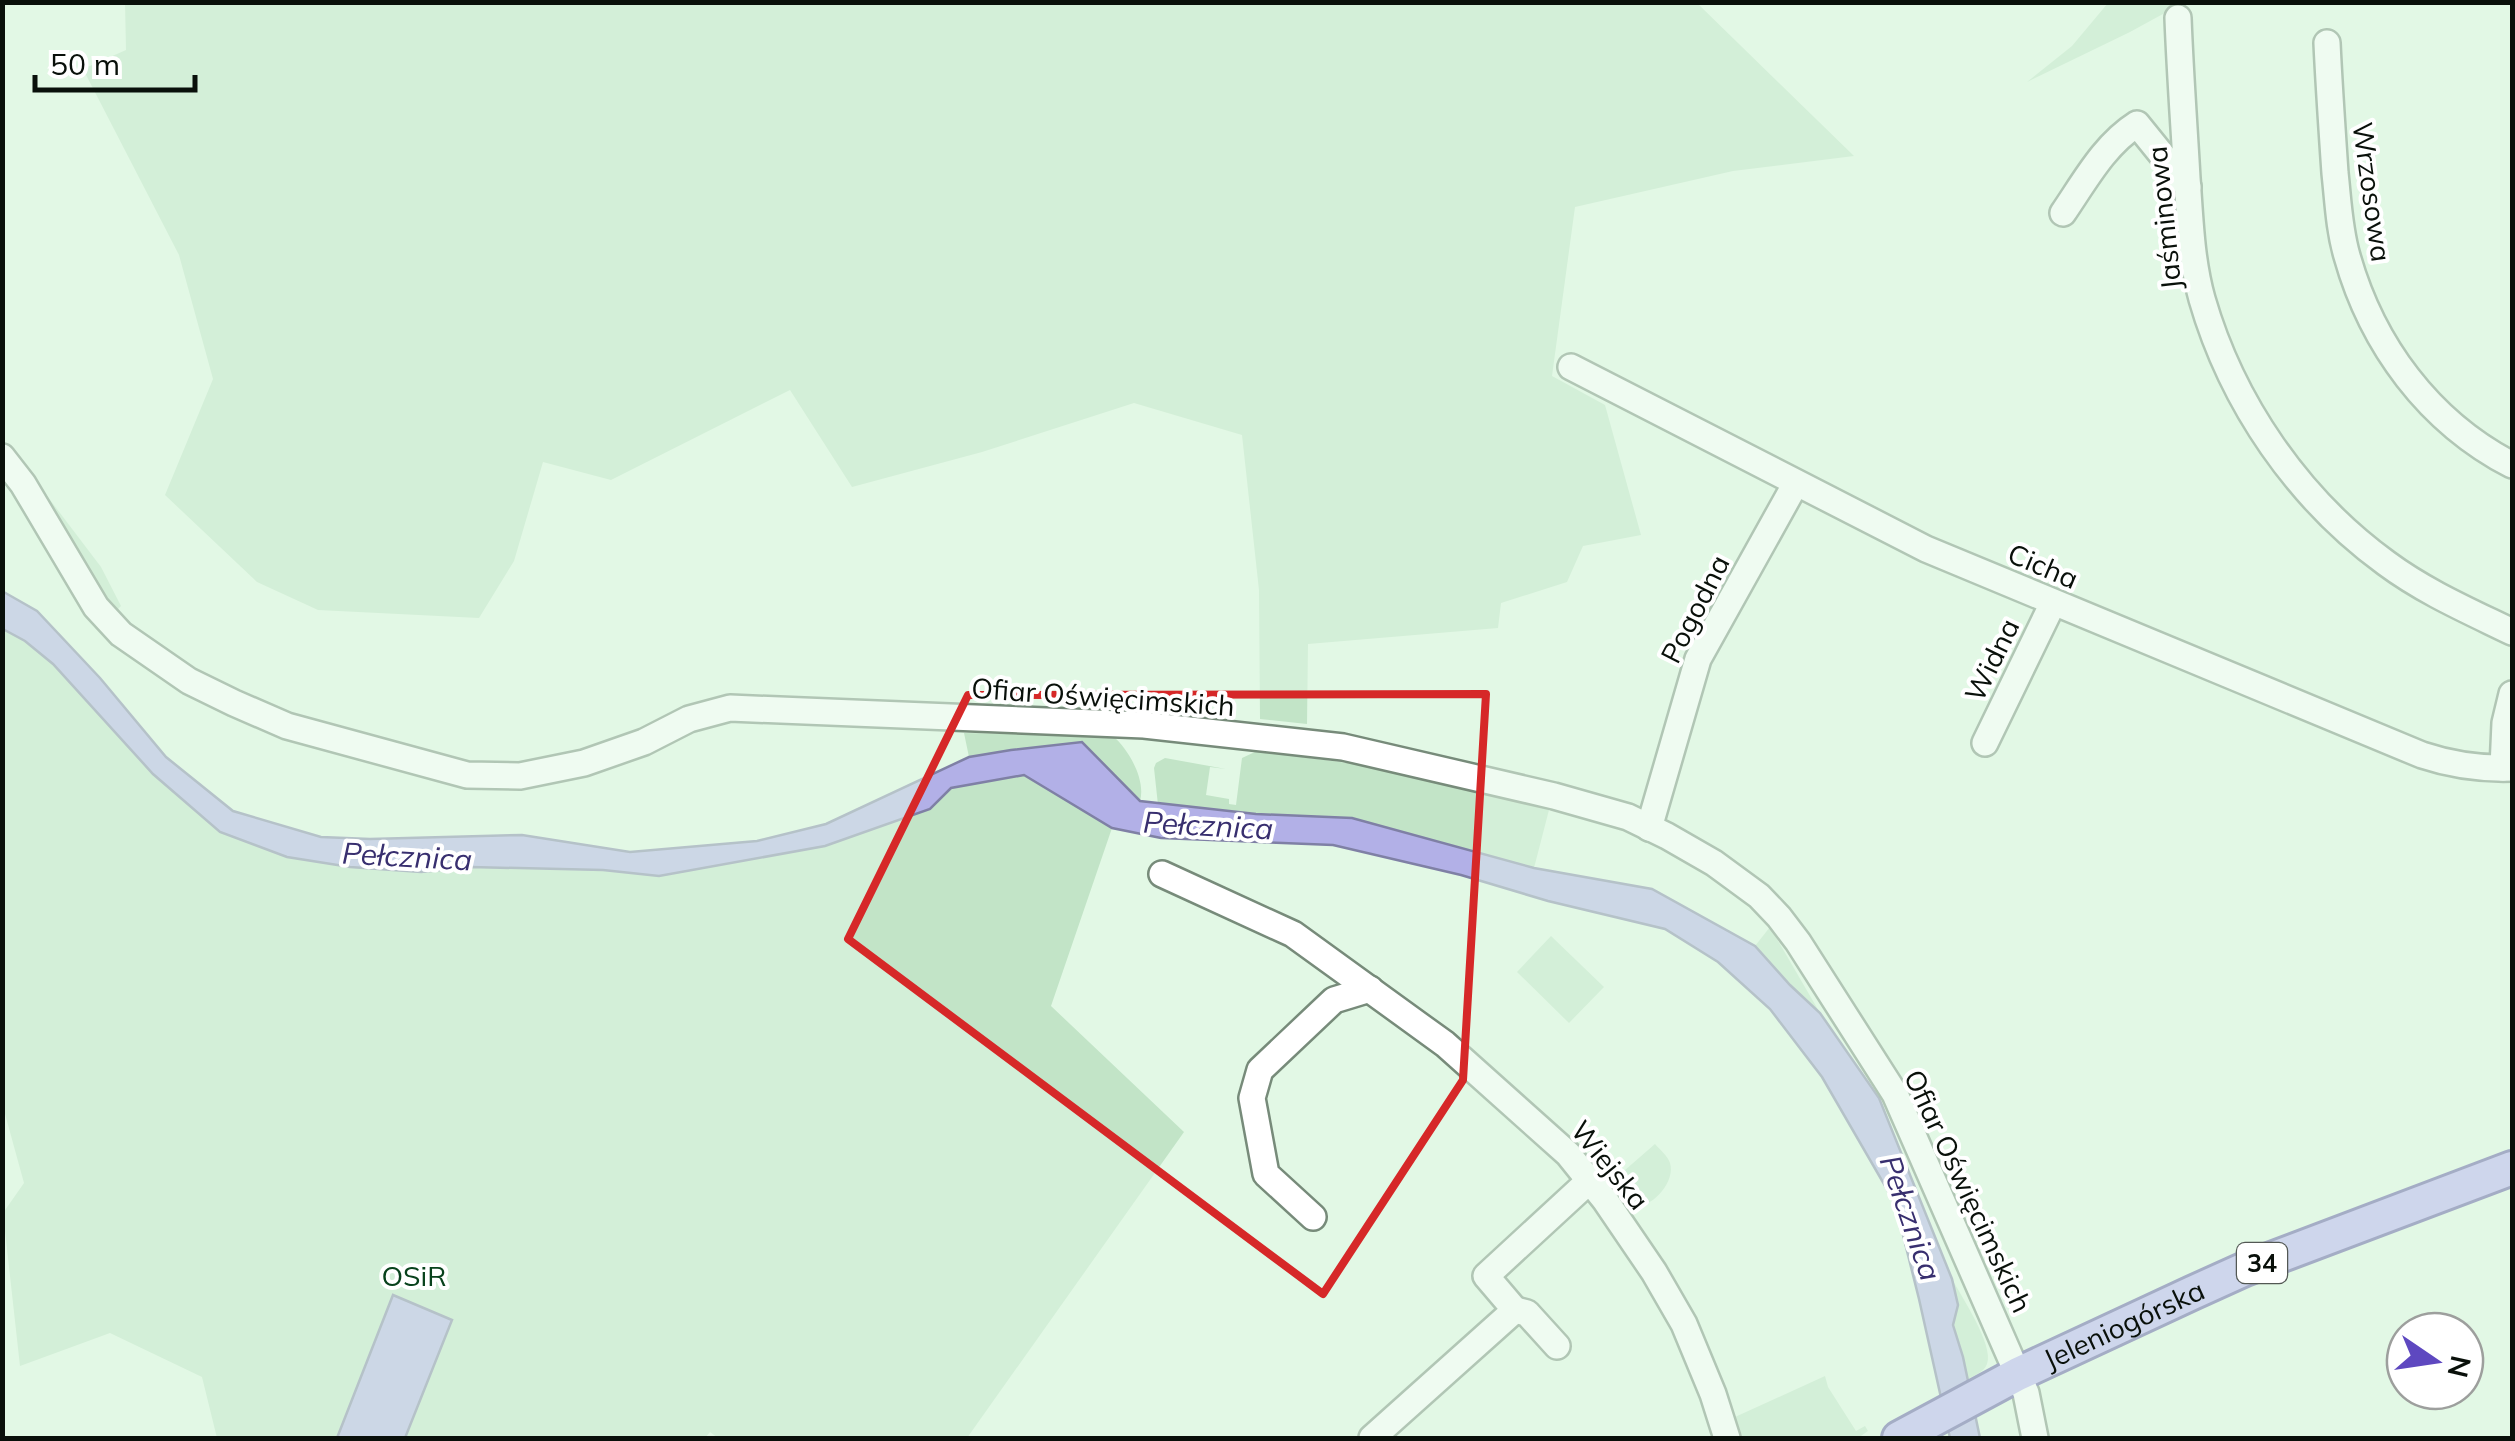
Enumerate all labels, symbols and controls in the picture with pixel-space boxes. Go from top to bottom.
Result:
scale bar [35,30,195,92]
text: 50 m [50,45,120,83]
street label: Wrzosowa [2345,120,2400,264]
street label: Jaśminowa [2139,145,2188,292]
street label: Cicha [2003,535,2084,596]
street label: Pogodna [1653,549,1737,669]
street label: Widna [1957,613,2027,707]
street label: Ofiar Oświęcimskich [970,670,1236,723]
water label: Pełcznica [1142,803,1274,847]
water label: Pełcznica [341,834,473,878]
street label: Ofiar Oświęcimskich [1897,1064,2040,1318]
street label: Wiejska [1564,1113,1657,1216]
water label: Pełcznica [1872,1150,1950,1285]
road number: 34 [2237,1243,2287,1283]
park label: OSiR [381,1258,447,1293]
street label: Jeleniogórska [2038,1272,2210,1377]
north arrow [2385,1311,2485,1411]
text: N [2440,1353,2479,1381]

